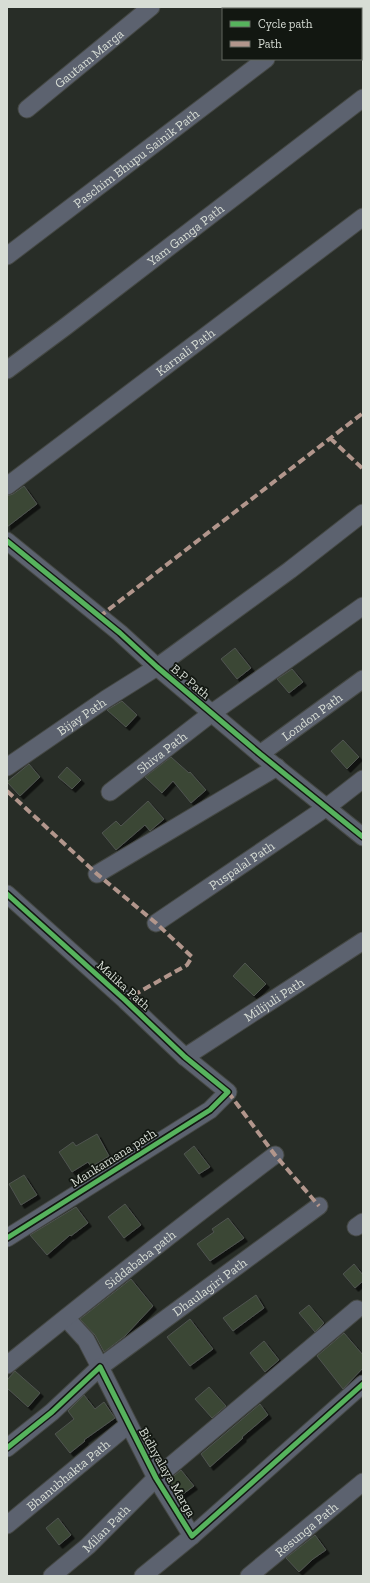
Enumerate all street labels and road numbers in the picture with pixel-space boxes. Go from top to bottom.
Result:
street label: Gautam Marga [52,26,127,91]
street label: Paschim Bhupu Sainik Path [71,105,203,211]
street label: Yam Ganga Path [144,200,227,270]
street label: Karnali Path [153,325,218,379]
street label: B.P Path [168,661,214,703]
street label: London Path [279,689,346,744]
street label: Bijay Path [54,694,109,738]
street label: Shiva Path [134,728,190,777]
street label: Puspalal Path [206,838,278,893]
street label: Malika Path [94,958,154,1014]
street label: Milijuli Path [241,974,308,1025]
street label: Mankamana path [68,1125,159,1190]
street label: Siddababa path [102,1226,179,1292]
street label: Dhaulagiri Path [170,1254,250,1319]
street label: Bidhyalaya Marga [136,1425,200,1520]
street label: Bhanubhakta Path [24,1436,113,1514]
street label: Resunga Path [272,1499,341,1559]
street label: Milan Path [79,1501,134,1555]

